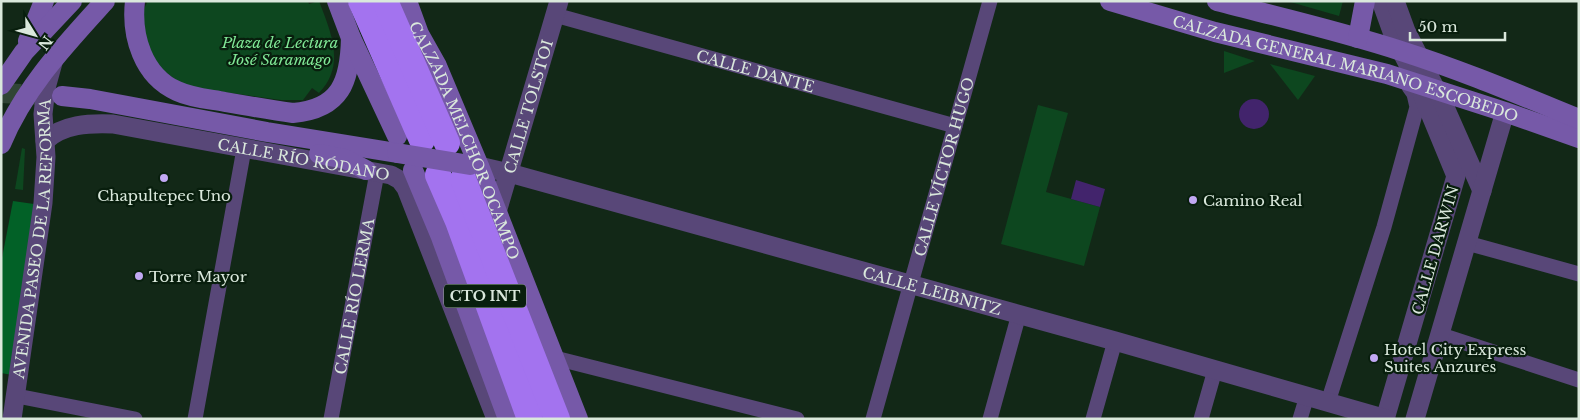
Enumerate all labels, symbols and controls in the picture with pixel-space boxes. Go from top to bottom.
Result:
north arrow [10,10,60,60]
scale bar [1410,10,1505,42]
street label: CALZADA GENERAL MARIANO ESCOBEDO [1170,11,1521,125]
text: 50 m [1418,17,1458,36]
street label: CALZADA MELCHOR OCAMPO [406,18,524,262]
text: N [34,32,57,53]
park label: Plaza de Lectura José Saramago [221,33,338,69]
street label: CALLE TOLSTOI [499,37,557,176]
street label: CALLE DANTE [694,45,817,96]
street label: CALLE VÍCTOR HUGO [909,75,978,259]
street label: AVENIDA PASEO DE LA REFORMA [8,97,56,381]
street label: CALLE RÍO RÓDANO [216,134,391,184]
marker: Chapultepec Uno [158,172,170,184]
street label: CALLE DARWIN [1407,183,1463,317]
place label: Chapultepec Uno [97,186,231,205]
place label: Camino Real [1203,191,1303,210]
marker: Camino Real [1187,194,1199,206]
street label: CALLE RÍO LERMA [330,216,378,376]
street label: CALLE LEIBNITZ [861,262,1004,319]
place label: Torre Mayor [149,267,248,286]
marker: Torre Mayor [133,270,145,282]
road number: CTO INT [444,284,526,308]
place label: Hotel City Express Suites Anzures [1384,340,1527,376]
marker: Hotel City Express Suites Anzures [1368,352,1380,364]

